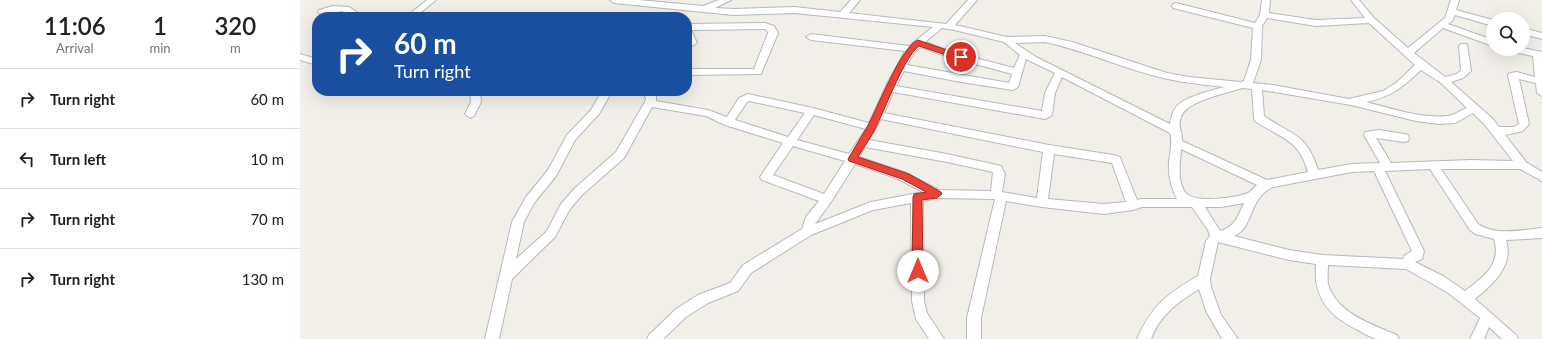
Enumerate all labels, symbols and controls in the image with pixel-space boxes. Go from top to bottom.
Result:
text: 11:06 [44,11,106,40]
text: 1 [153,11,167,40]
text: 320 [214,11,256,40]
map controls [1486,12,1530,56]
button: search [1486,12,1530,56]
text: 60 m [394,26,457,60]
icon: right [328,28,380,80]
text: Arrival [56,40,93,56]
text: min [149,40,171,56]
text: m [230,40,241,56]
pin [944,40,978,74]
icon: arrive [950,46,972,68]
text: Turn right [394,60,471,82]
icon: right [16,88,38,110]
text: Turn right [50,90,115,108]
text: 60 m [250,90,284,108]
icon: left [16,148,38,170]
text: Turn left [50,150,106,168]
text: 10 m [250,150,284,168]
icon: right [16,208,38,230]
text: Turn right [50,210,115,228]
text: 70 m [250,210,284,228]
position arrow [897,250,939,292]
icon: right [16,268,38,290]
text: Turn right [50,270,115,288]
text: 130 m [242,270,284,288]

